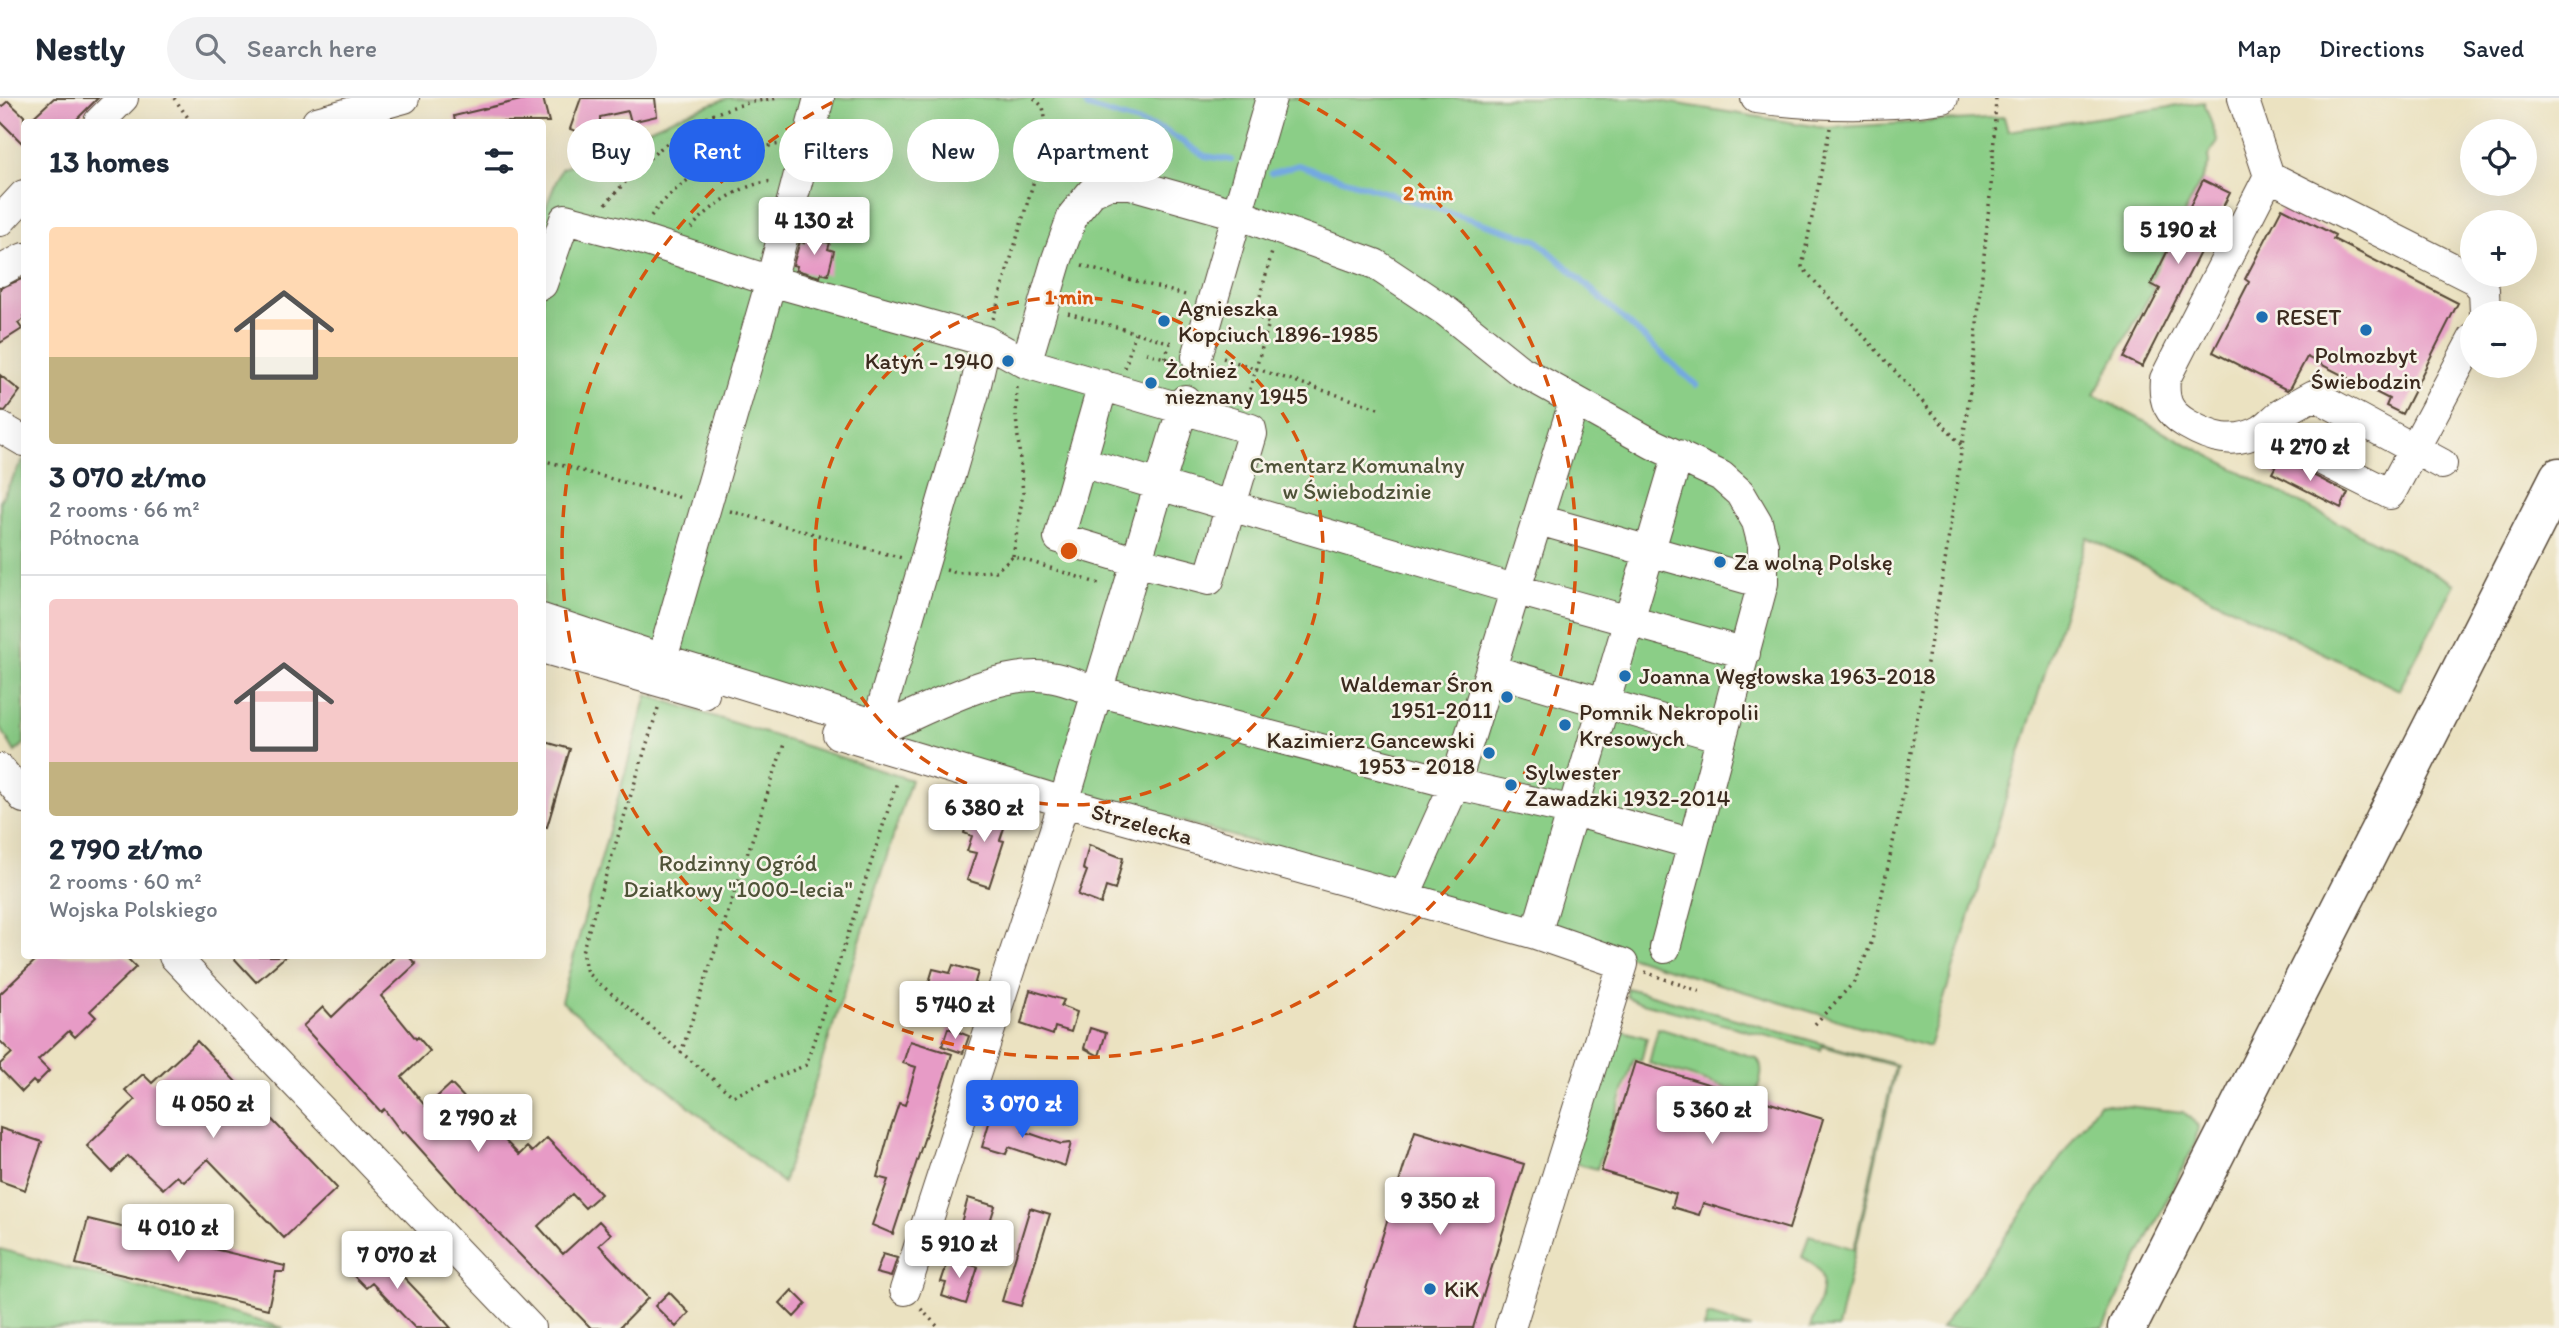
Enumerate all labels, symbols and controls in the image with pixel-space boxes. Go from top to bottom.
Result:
search box [167,17,657,80]
text: Nestly [35,29,125,68]
icon: search [191,29,229,67]
text: Search here [247,32,377,64]
text: Map [2237,34,2281,63]
text: Directions [2319,34,2425,63]
text: Saved [2463,34,2524,63]
chip: Buy [567,119,655,182]
chip: Rent [669,119,765,182]
chip: Filters [779,119,893,182]
chip: New [907,119,999,182]
chip: Apartment [1013,119,1173,182]
map controls [2460,119,2537,378]
button: locate [2460,119,2537,196]
icon: filters [480,142,518,180]
text: 13 homes [49,143,169,180]
text: 2 min [1403,180,1454,205]
pin: 4 130 zł [742,198,886,257]
text: 4 130 zł [775,206,853,234]
pin: 5 190 zł [2106,206,2250,266]
button: + [2460,210,2537,287]
text: 5 190 zł [2140,215,2216,243]
icon: home [221,272,347,398]
text: 1 min [1045,284,1094,309]
place label: Agnieszka Kopciuch 1896-1985 [1178,294,1378,348]
button: − [2460,301,2537,378]
place label: RESET [2276,303,2341,331]
marker: RESET [2254,309,2270,325]
marker: Agnieszka Kopciuch 1896-1985 [1156,313,1172,329]
marker: Polmozbyt Świebodzin [2358,322,2374,338]
place label: Polmozbyt Świebodzin [2311,341,2421,395]
place label: Katyń - 1940 [865,347,994,375]
marker: Katyń - 1940 [1000,353,1016,369]
place label: Żołnież nieznany 1945 [1165,356,1308,410]
marker: Żołnież nieznany 1945 [1143,375,1159,391]
pin: 4 270 zł [2238,424,2382,483]
text: 4 270 zł [2270,432,2350,460]
park label: Cmentarz Komunalny w Świebodzinie [1249,451,1465,505]
text: 3 070 zł/mo [49,458,206,495]
text: 2 rooms · 66 m² [49,495,200,523]
text: Północna [49,523,139,551]
centre of rings [1057,539,1081,563]
place label: Za wolną Polskę [1734,548,1893,576]
marker: Za wolną Polskę [1712,554,1728,570]
icon: home [221,644,347,770]
place label: Joanna Węgłowska 1963-2018 [1639,662,1936,690]
marker: Joanna Węgłowska 1963-2018 [1617,668,1633,684]
place label: Waldemar Śron 1951-2011 [1340,670,1493,724]
marker: Waldemar Śron 1951-2011 [1499,689,1515,705]
place label: Pomnik Nekropolii Kresowych [1579,698,1759,752]
marker: Pomnik Nekropolii Kresowych [1557,717,1573,733]
place label: Kazimierz Gancewski 1953 - 2018 [1266,726,1475,780]
marker: Kazimierz Gancewski 1953 - 2018 [1481,745,1497,761]
place label: Sylwester Zawadzki 1932-2014 [1525,758,1730,812]
marker: Sylwester Zawadzki 1932-2014 [1503,777,1519,793]
pin: 6 380 zł [912,784,1056,844]
text: 6 380 zł [944,793,1024,821]
street label: Strzelecka [1088,797,1196,851]
text: 2 790 zł/mo [49,830,203,867]
park label: Rodzinny Ogród Działkowy "1000-lecia" [623,849,853,903]
text: 2 rooms · 60 m² [49,867,202,895]
text: Wojska Polskiego [49,895,218,923]
pin: 5 740 zł [883,982,1027,1041]
text: 5 740 zł [915,990,995,1018]
pin: 4 050 zł [141,1080,285,1140]
pin: 3 070 zł [950,1080,1094,1140]
pin: 5 360 zł [1640,1086,1784,1146]
text: 4 050 zł [172,1089,254,1117]
text: 3 070 zł [982,1089,1062,1117]
pin: 2 790 zł [406,1094,550,1154]
text: 5 360 zł [1673,1095,1751,1123]
text: 2 790 zł [439,1103,517,1131]
pin: 9 350 zł [1368,1178,1512,1237]
text: 9 350 zł [1401,1186,1479,1214]
pin: 4 010 zł [106,1204,250,1264]
text: 4 010 zł [138,1213,218,1241]
pin: 5 910 zł [887,1220,1031,1280]
text: 5 910 zł [921,1229,997,1257]
pin: 7 070 zł [325,1232,469,1291]
text: 7 070 zł [358,1240,436,1268]
place label: KiK [1444,1275,1479,1303]
marker: KiK [1422,1281,1438,1297]

